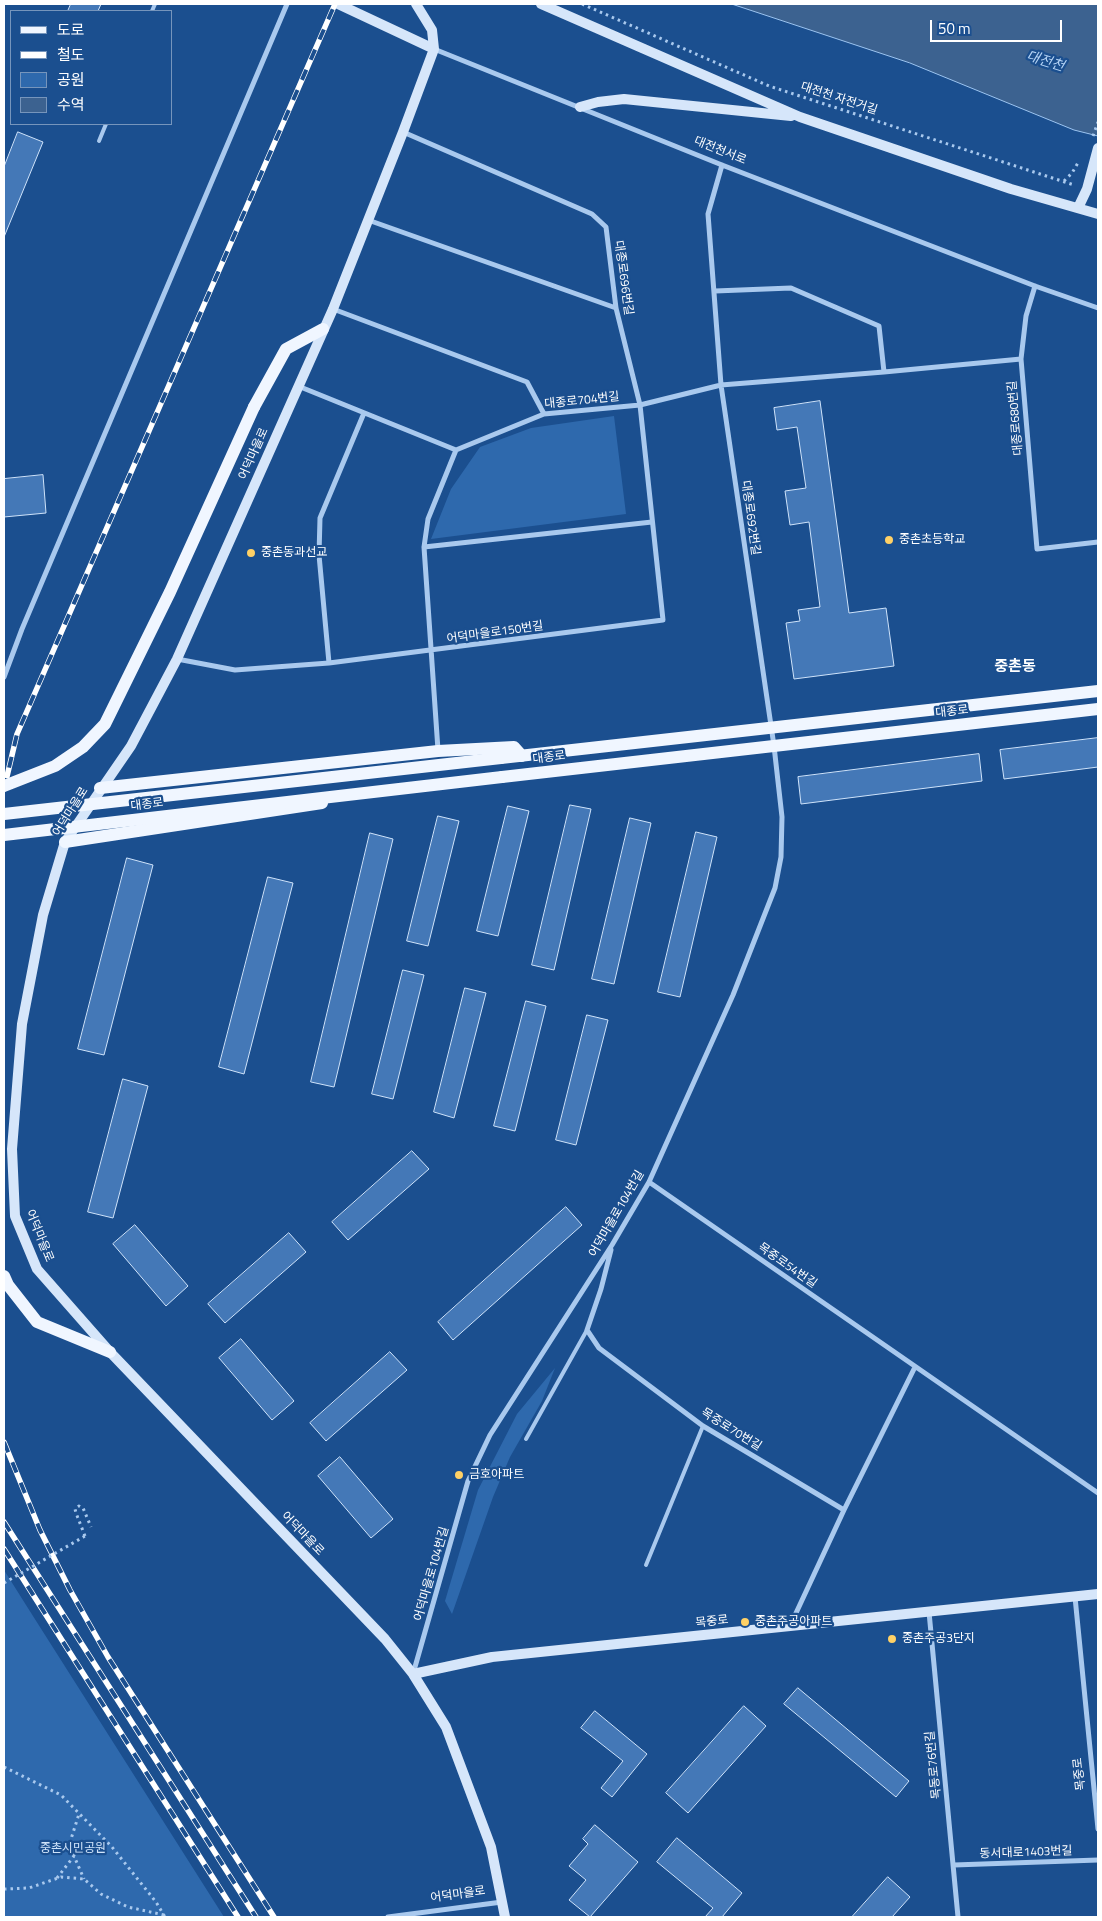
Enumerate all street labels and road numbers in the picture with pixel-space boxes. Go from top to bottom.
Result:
street label: 대전천 자전거길 [799,80,879,118]
street label: 대전천서로 [692,134,748,168]
street label: 대종로696번길 [611,240,635,316]
street label: 대종로680번길 [1006,380,1026,456]
street label: 대종로704번길 [544,390,620,412]
street label: 어덕마을로 [236,426,272,482]
street label: 대종로692번길 [738,480,762,556]
street label: 어덕마을로150번길 [446,619,544,647]
street label: 대종로 [935,703,969,721]
street label: 대종로 [532,749,566,767]
street label: 어덕마을로 [50,785,92,839]
street label: 대종로 [130,796,164,814]
street label: 어덕마을로104번길 [586,1168,648,1260]
street label: 어덕마을로 [22,1208,56,1264]
street label: 목중로54번길 [755,1240,819,1292]
street label: 목중로70번길 [698,1406,764,1454]
street label: 어덕마을로 [278,1509,326,1559]
street label: 어덕마을로104번길 [412,1525,452,1623]
street label: 목중로 [695,1613,729,1631]
street label: 목동로76번길 [923,1730,945,1800]
street label: 목중로 [1071,1757,1089,1791]
street label: 동서대로1403번길 [979,1844,1073,1862]
street label: 어덕마을로 [430,1884,486,1906]

